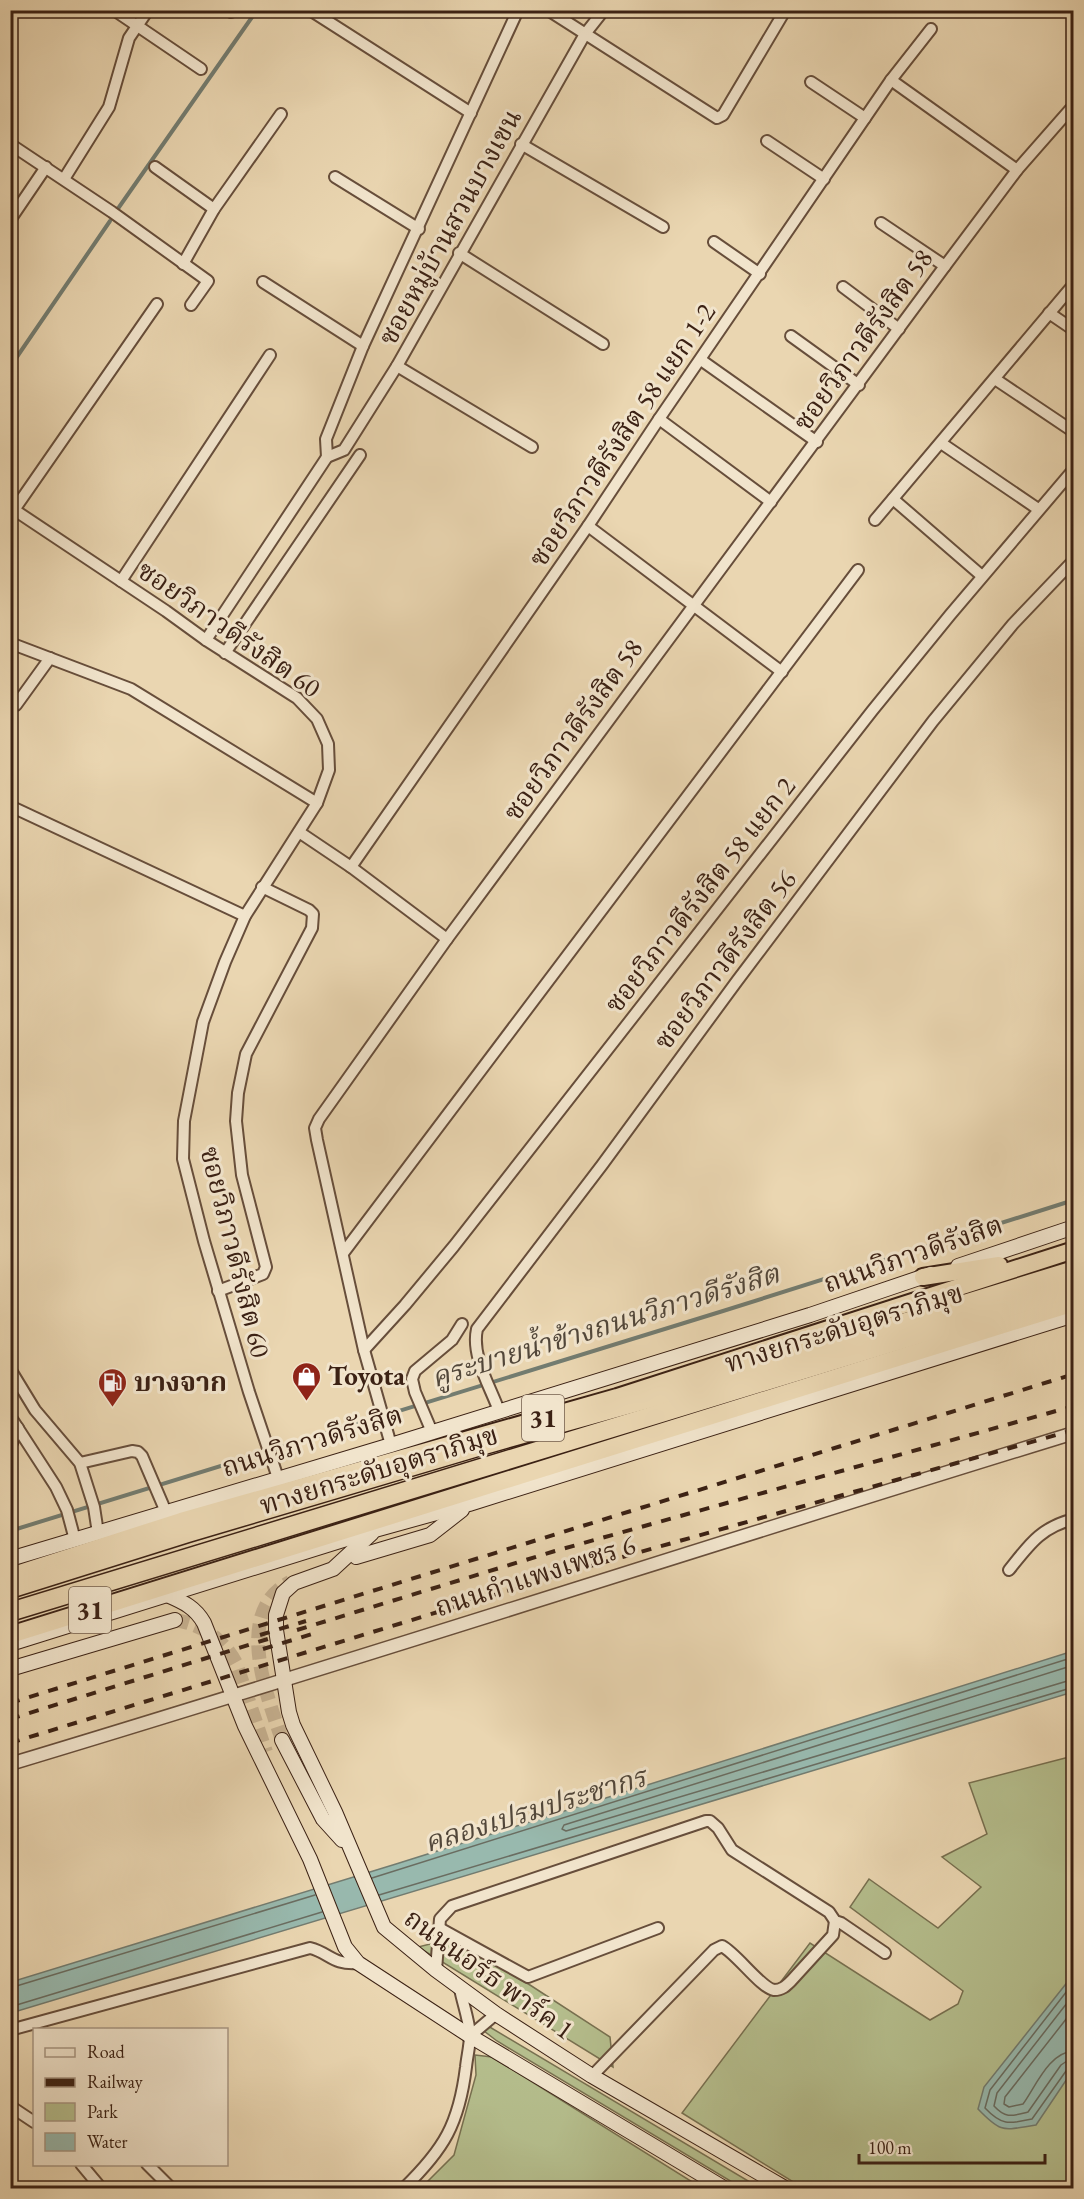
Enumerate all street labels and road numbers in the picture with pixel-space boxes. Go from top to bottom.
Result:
street label: ซอยหมู่บ้านสวนบางเขน [370,102,530,352]
street label: ซอยวิภาวดีรังสิต 58 [785,242,940,437]
street label: ซอยวิภาวดีรังสิต 58 แยก 1-2 [520,296,723,573]
street label: ซอยวิภาวดีรังสิต 60 [131,552,328,705]
street label: ซอยวิภาวดีรังสิต 58 [495,632,650,827]
street label: ซอยวิภาวดีรังสิต 58 แยก 2 [597,770,803,1020]
street label: ซอยวิภาวดีรังสิต 56 [646,863,804,1057]
street label: ซอยวิภาวดีรังสิต 60 [192,1143,279,1361]
street label: ถนนวิภาวดีรังสิต [818,1206,1007,1301]
street label: ทางยกระดับอุตราภิมุข [720,1275,968,1381]
road number: 31 [522,1395,564,1441]
street label: ถนนวิภาวดีรังสิต [217,1396,407,1485]
street label: ทางยกระดับอุตราภิมุข [255,1417,503,1523]
street label: ถนนกำแพงเพชร 6 [430,1527,639,1624]
road number: 31 [69,1587,111,1633]
street label: ถนนนอร์ธ พาร์ค 1 [397,1900,581,2047]

